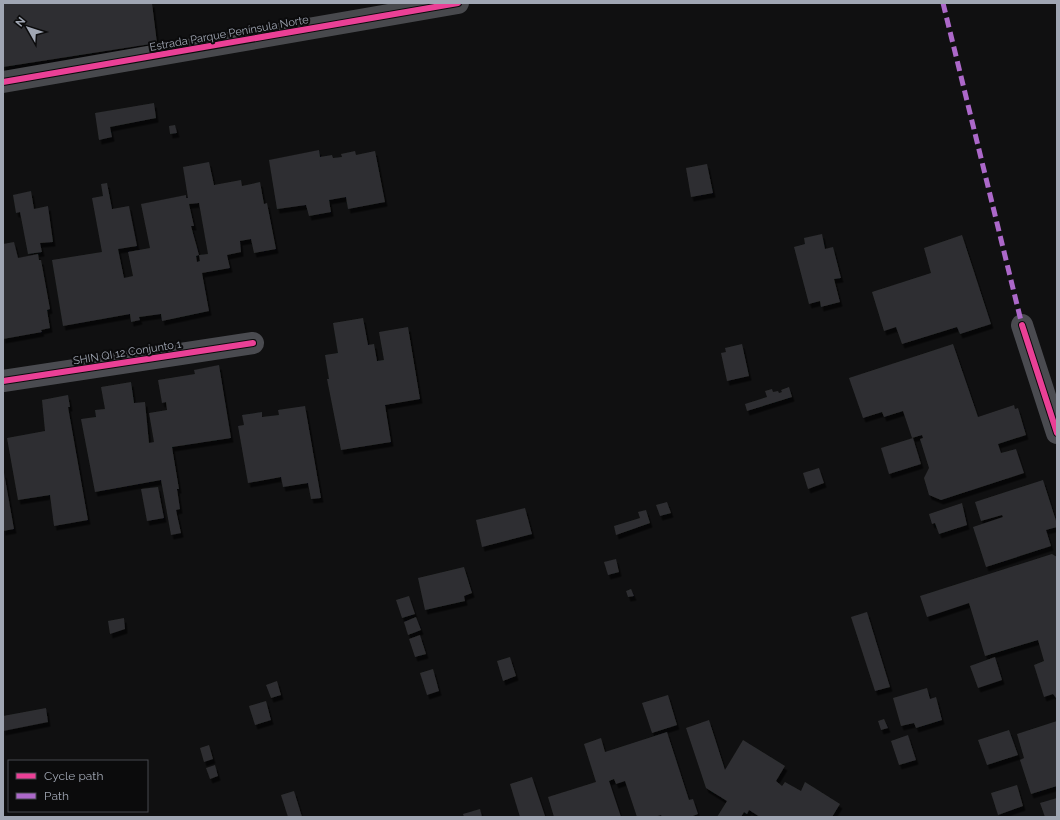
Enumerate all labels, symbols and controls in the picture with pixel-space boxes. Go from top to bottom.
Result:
north arrow [8,8,48,48]
street label: Estrada Parque Península Norte [149,13,310,54]
text: N [13,15,28,29]
street label: SHIN QI 12 Conjunto 1 [72,337,182,367]
legend [8,760,148,812]
text: Cycle path [44,769,103,783]
text: Path [44,789,69,803]

